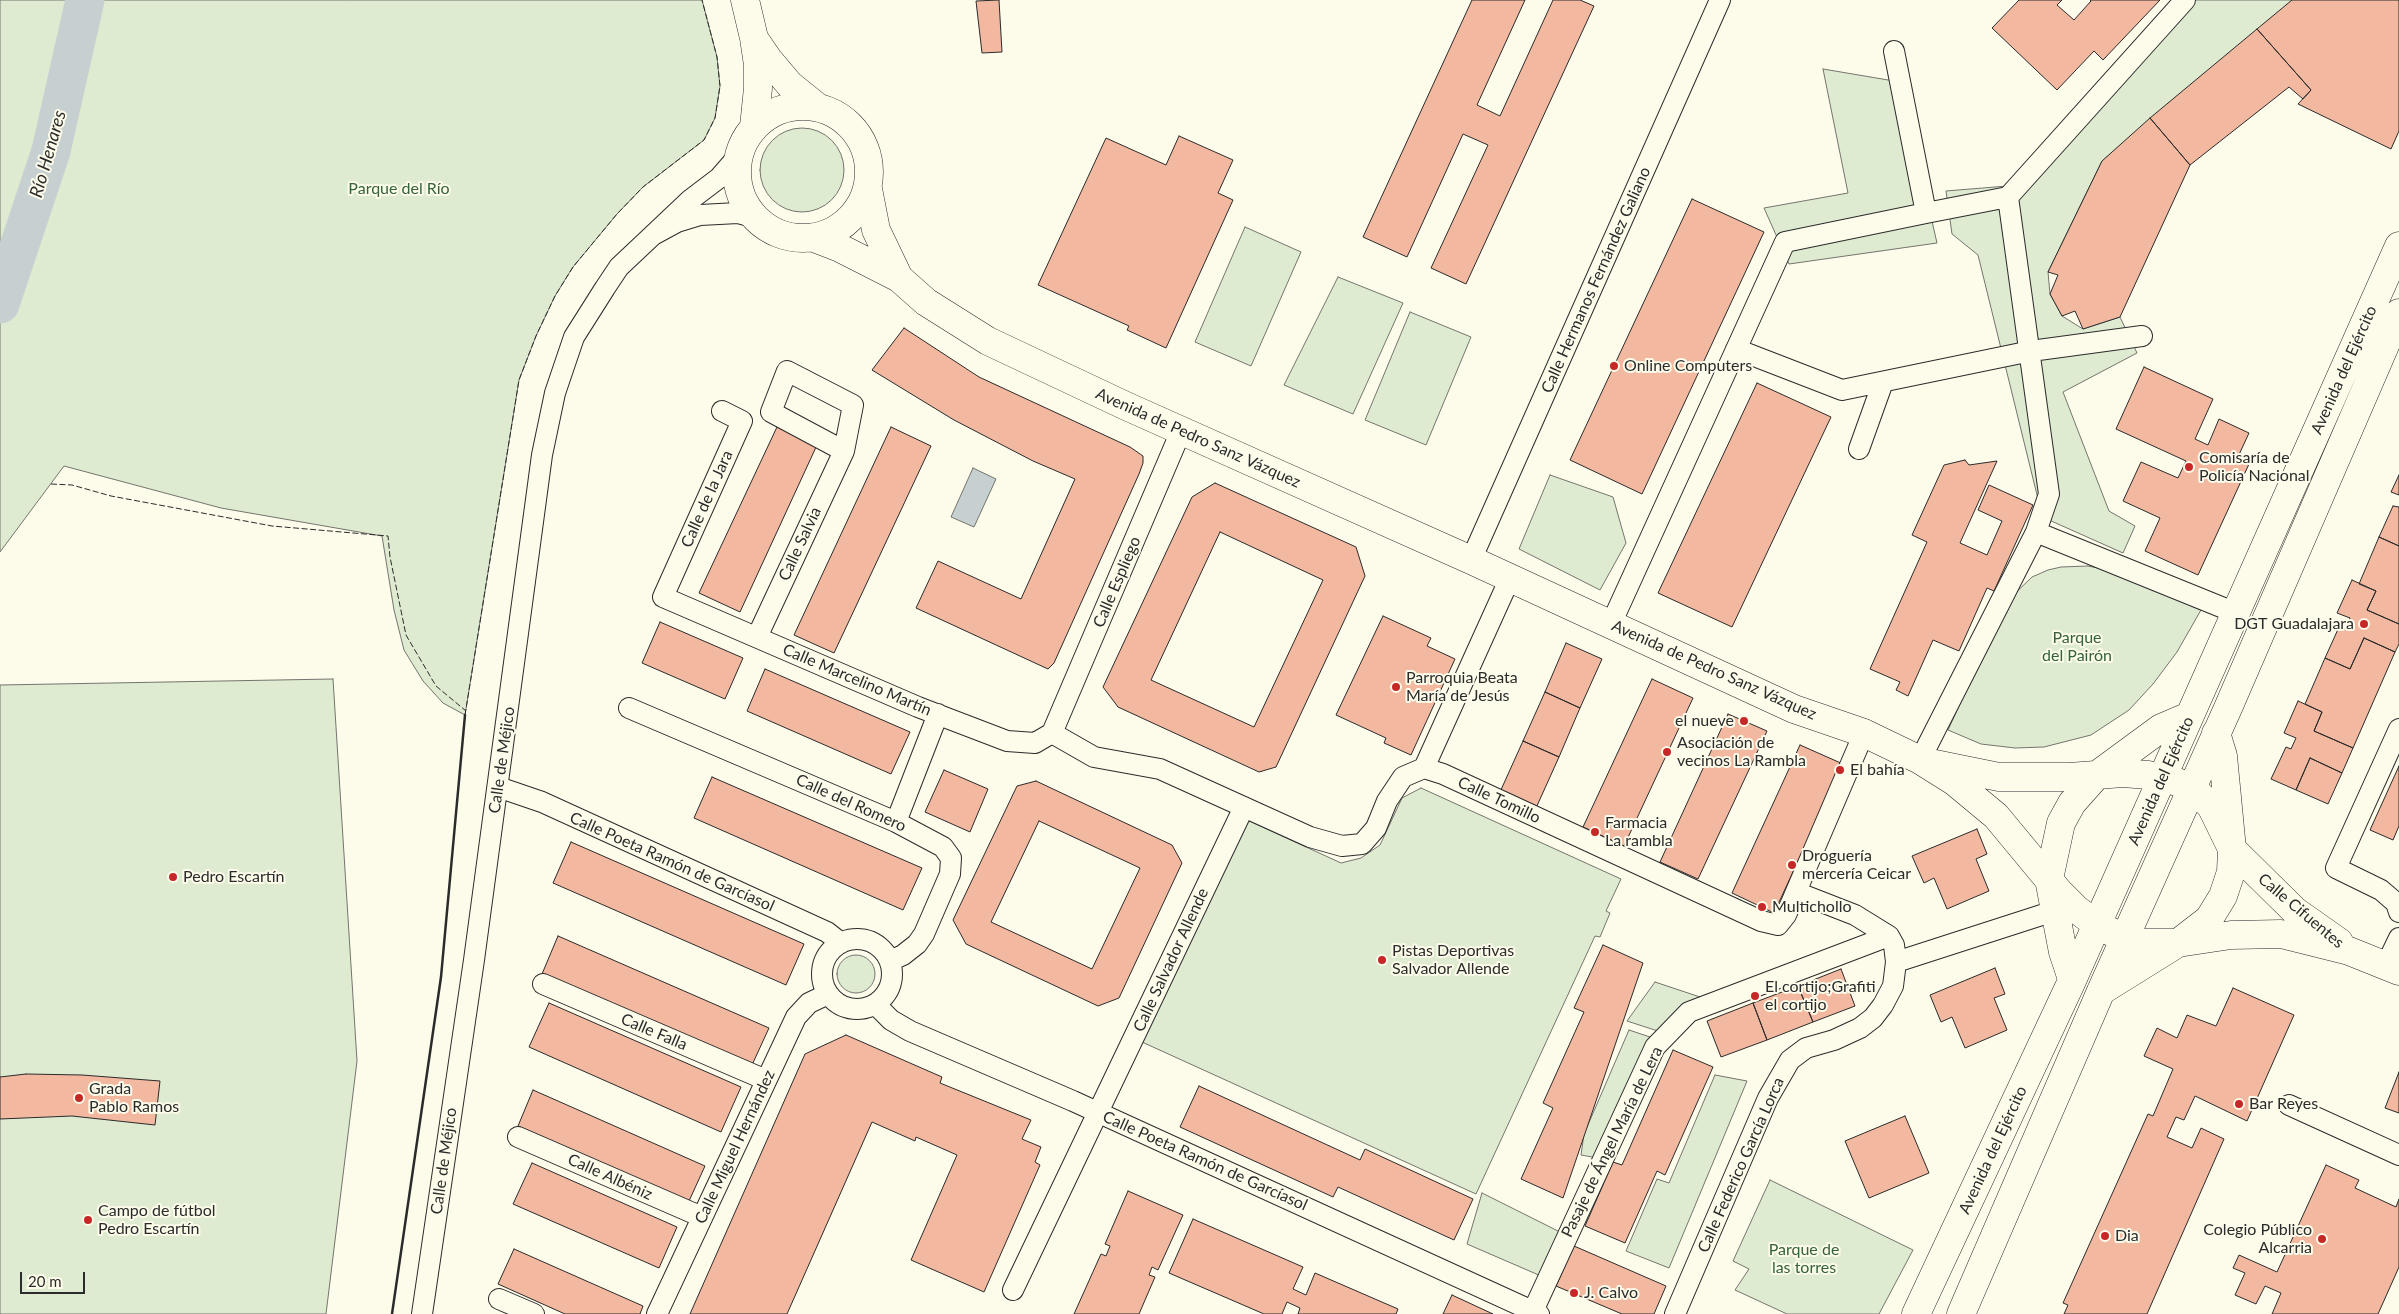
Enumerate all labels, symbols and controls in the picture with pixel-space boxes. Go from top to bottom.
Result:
water label: Río Henares [25,108,71,200]
street label: Calle Hermanos Fernández Galiano [1537,164,1655,396]
park label: Parque del Río [348,179,450,199]
street label: Avenida del Ejército [2307,303,2381,437]
place label: Online Computers [1624,356,1752,376]
marker: Online Computers [1608,360,1620,372]
street label: Avenida de Pedro Sanz Vázquez [1093,384,1303,492]
street label: Calle de la Jara [677,448,737,550]
place label: Comisaría de Policía Nacional [2199,448,2310,486]
marker: Comisaría de Policía Nacional [2183,461,2195,473]
street label: Calle Salvia [775,504,825,584]
street label: Calle Espliego [1089,534,1145,630]
place label: DGT Guadalajara [2234,614,2354,634]
street label: Avenida de Pedro Sanz Vázquez [1609,616,1819,724]
marker: DGT Guadalajara [2358,618,2370,630]
park label: Parque del Pairón [2042,628,2112,666]
street label: Calle Marcelino Martín [780,640,934,720]
place label: Parroquia Beata María de Jesús [1406,668,1518,706]
marker: Parroquia Beata María de Jesús [1390,681,1402,693]
street label: Calle de Méjico [485,705,519,815]
place label: el nueve [1675,711,1734,731]
street label: Avenida del Ejército [2124,714,2198,848]
marker: el nueve [1738,715,1750,727]
place label: Asociación de vecinos La Rambla [1677,733,1806,771]
marker: Asociación de vecinos La Rambla [1661,746,1673,758]
place label: El bahía [1850,760,1905,780]
marker: El bahía [1834,764,1846,776]
street label: Calle del Romero [793,770,909,836]
street label: Calle Tomillo [1455,773,1543,827]
street label: Calle Poeta Ramón de Garcíasol [567,808,777,916]
place label: Farmacia La rambla [1605,813,1673,851]
marker: Farmacia La rambla [1589,826,1601,838]
place label: Droguería mercería Ceicar [1802,846,1911,884]
marker: Droguería mercería Ceicar [1786,859,1798,871]
place label: Pedro Escartín [183,867,284,887]
street label: Calle Cifuentes [2254,870,2348,952]
marker: Pedro Escartín [167,871,179,883]
street label: Calle Salvador Allende [1129,885,1213,1035]
place label: Multichollo [1772,897,1852,917]
marker: Multichollo [1756,901,1768,913]
place label: Pistas Deportivas Salvador Allende [1392,941,1514,979]
marker: Pistas Deportivas Salvador Allende [1376,954,1388,966]
place label: El cortijo;Grafiti el cortijo [1765,977,1875,1015]
marker: El cortijo;Grafiti el cortijo [1749,990,1761,1002]
street label: Calle Falla [618,1009,690,1055]
street label: Pasaje de Ángel María de Lera [1557,1043,1667,1241]
street label: Calle Miguel Hernández [691,1067,779,1227]
street label: Calle Federico García Lorca [1694,1074,1788,1256]
place label: Grada Pablo Ramos [89,1079,179,1117]
street label: Avenida del Ejército [1955,1083,2031,1217]
marker: Grada Pablo Ramos [73,1092,85,1104]
place label: Bar Reyes [2249,1094,2318,1114]
marker: Bar Reyes [2233,1098,2245,1110]
street label: Calle de Méjico [427,1106,461,1216]
street label: Calle Poeta Ramón de Garcíasol [1100,1107,1310,1215]
street label: Calle Albéniz [565,1150,655,1204]
place label: Campo de fútbol Pedro Escartín [98,1201,216,1239]
marker: Campo de fútbol Pedro Escartín [82,1214,94,1226]
place label: Colegio Público Alcarria [2203,1220,2312,1258]
place label: Dia [2115,1226,2139,1246]
marker: Dia [2099,1230,2111,1242]
marker: Colegio Público Alcarria [2316,1233,2328,1245]
park label: Parque de las torres [1769,1240,1839,1278]
scale bar [22,1262,88,1294]
text: 20 m [28,1272,62,1290]
place label: J. Calvo [1584,1283,1638,1303]
marker: J. Calvo [1568,1287,1580,1299]

